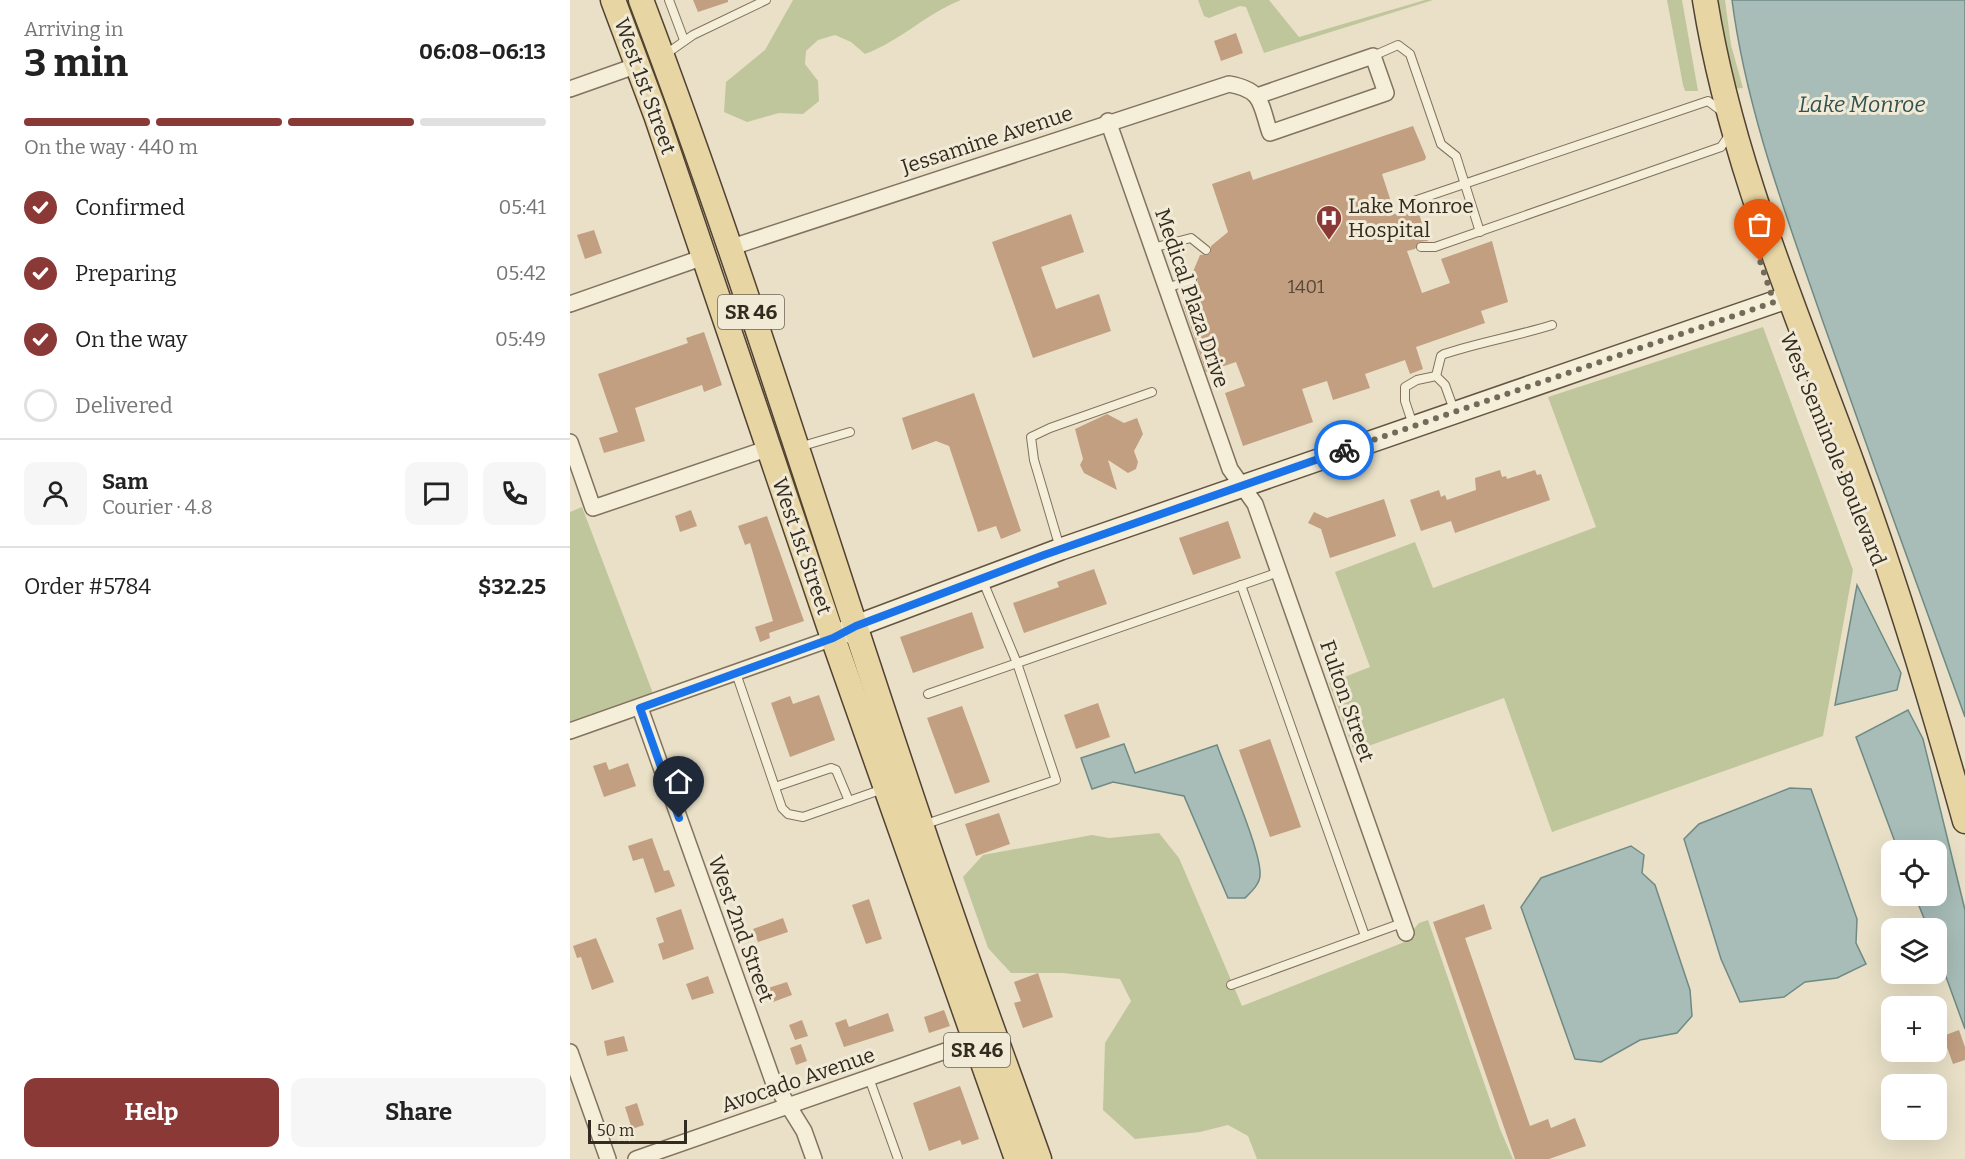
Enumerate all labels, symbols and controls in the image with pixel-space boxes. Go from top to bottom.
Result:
street label: West 1st Street [608,14,682,158]
text: Arriving in [24,17,123,41]
text: 06:08–06:13 [419,38,546,65]
text: 3 min [24,40,128,86]
water label: Lake Monroe [1798,91,1926,118]
street label: Jessamine Avenue [897,100,1076,180]
text: On the way · 440 m [24,135,198,159]
icon: check [24,191,57,224]
place label: Lake Monroe Hospital [1348,193,1474,243]
text: Confirmed [75,194,185,221]
text: 05:41 [498,195,546,219]
pin [1734,199,1785,261]
hospital icon: Lake Monroe Hospital [1314,203,1344,241]
street label: Medical Plaza Drive [1149,205,1235,391]
icon: bag [1743,208,1776,241]
icon: check [24,257,57,290]
text: Preparing [75,260,177,287]
text: 05:42 [496,261,546,285]
house number: 1401 [1288,276,1325,298]
road number: SR 46 [718,295,784,329]
icon: check [24,323,57,356]
text: On the way [75,326,187,353]
text: 05:49 [495,327,546,351]
street label: West Seminole Boulevard [1774,329,1892,569]
text: Delivered [75,392,173,419]
courier [1314,420,1374,480]
icon: bike [1328,434,1361,467]
button: person [24,462,87,525]
button: chat [405,462,468,525]
button: phone [483,462,546,525]
text: Sam [102,468,148,495]
street label: West 1st Street [766,474,838,618]
text: Courier · 4.8 [102,495,213,519]
text: Order #5784 [24,573,151,600]
text: $32.25 [478,573,546,600]
street label: Fulton Street [1314,637,1380,766]
pin [653,756,704,818]
icon: home [662,765,695,798]
map controls [1881,840,1947,1140]
button: locate [1881,840,1947,906]
street label: West 2nd Street [702,852,780,1006]
button: layers [1881,918,1947,984]
button: + [1881,996,1947,1062]
road number: SR 46 [944,1033,1010,1067]
street label: Avocado Avenue [718,1041,878,1119]
button: − [1881,1074,1947,1140]
button: Help [24,1078,279,1147]
button: Share [291,1078,546,1147]
scale bar [588,1117,687,1144]
text: 50 m [597,1121,634,1140]

